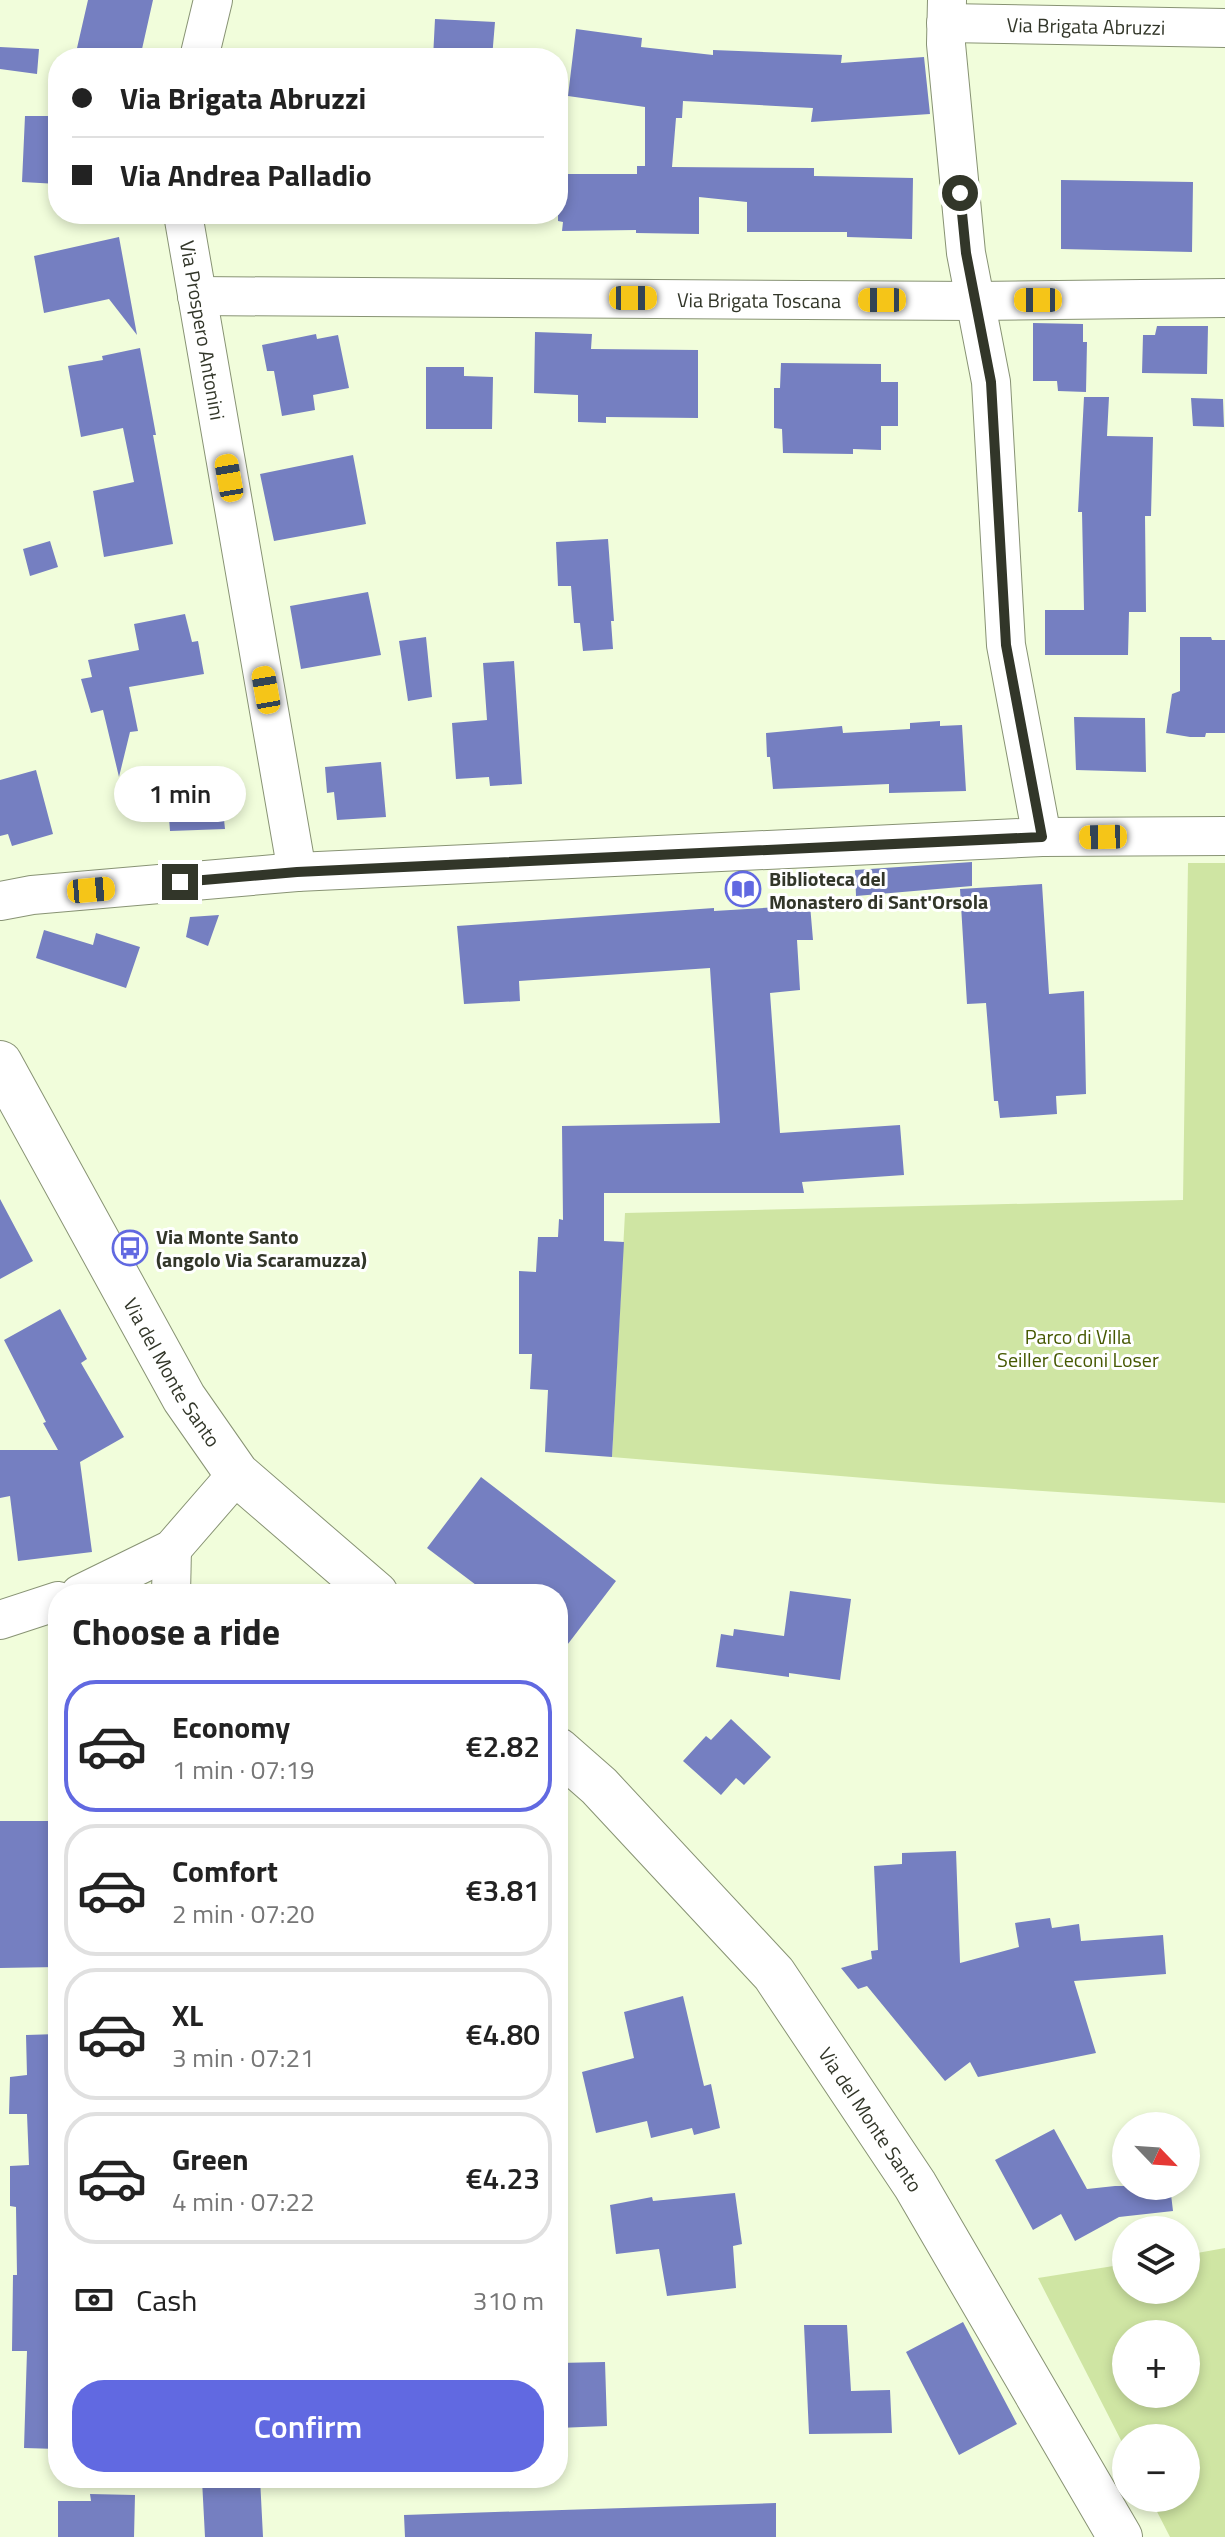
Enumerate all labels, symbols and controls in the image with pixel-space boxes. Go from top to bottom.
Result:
street label: Via Brigata Abruzzi [1006,9,1165,42]
text: Via Brigata Abruzzi [120,75,366,121]
text: Via Andrea Palladio [120,152,372,198]
route start [942,175,978,211]
street label: Via Prospero Antonini [172,238,234,422]
street label: Via Brigata Toscana [677,284,841,316]
car [609,286,657,310]
car [858,288,906,312]
car [1014,288,1062,312]
car [213,452,245,504]
car [250,664,282,716]
callout: 1 min [114,766,246,822]
text: 1 min [149,774,211,813]
car [1079,825,1127,849]
place label: Biblioteca del Monastero di Sant'Orsola [769,863,988,917]
route end [162,864,198,900]
library icon: Biblioteca del Monastero di Sant'Orsola [724,870,762,908]
car [66,876,116,904]
place label: Via Monte Santo (angolo Via Scaramuzza) [156,1221,367,1275]
bus stop icon: Via Monte Santo (angolo Via Scaramuzza) [111,1229,149,1267]
street label: Via del Monte Santo [116,1292,229,1453]
park label: Parco di Villa Seiller Ceconi Loser [997,1321,1159,1375]
text: Choose a ride [72,1604,280,1659]
text: Economy [172,1704,290,1750]
icon: car [76,1710,148,1782]
text: €2.82 [466,1723,540,1769]
text: 1 min · 07:19 [172,1750,315,1789]
text: Comfort [172,1848,278,1894]
icon: car [76,1854,148,1926]
text: €3.81 [466,1867,540,1913]
text: 2 min · 07:20 [172,1894,315,1933]
text: XL [172,1992,203,2038]
icon: car [76,1998,148,2070]
text: €4.80 [466,2011,540,2057]
text: 3 min · 07:21 [172,2038,315,2077]
street label: Via del Monte Santo [811,2040,931,2198]
north arrow [1112,2112,1200,2200]
map controls [1112,2112,1200,2512]
text: Green [172,2136,249,2182]
icon: car [76,2142,148,2214]
text: €4.23 [466,2155,540,2201]
text: 4 min · 07:22 [172,2182,315,2221]
button: layers [1112,2216,1200,2304]
text: Cash [136,2277,197,2323]
icon: cash [72,2278,116,2322]
text: 310 m [473,2281,544,2320]
button: + [1112,2320,1200,2408]
button: Confirm [72,2380,544,2472]
button: − [1112,2424,1200,2512]

